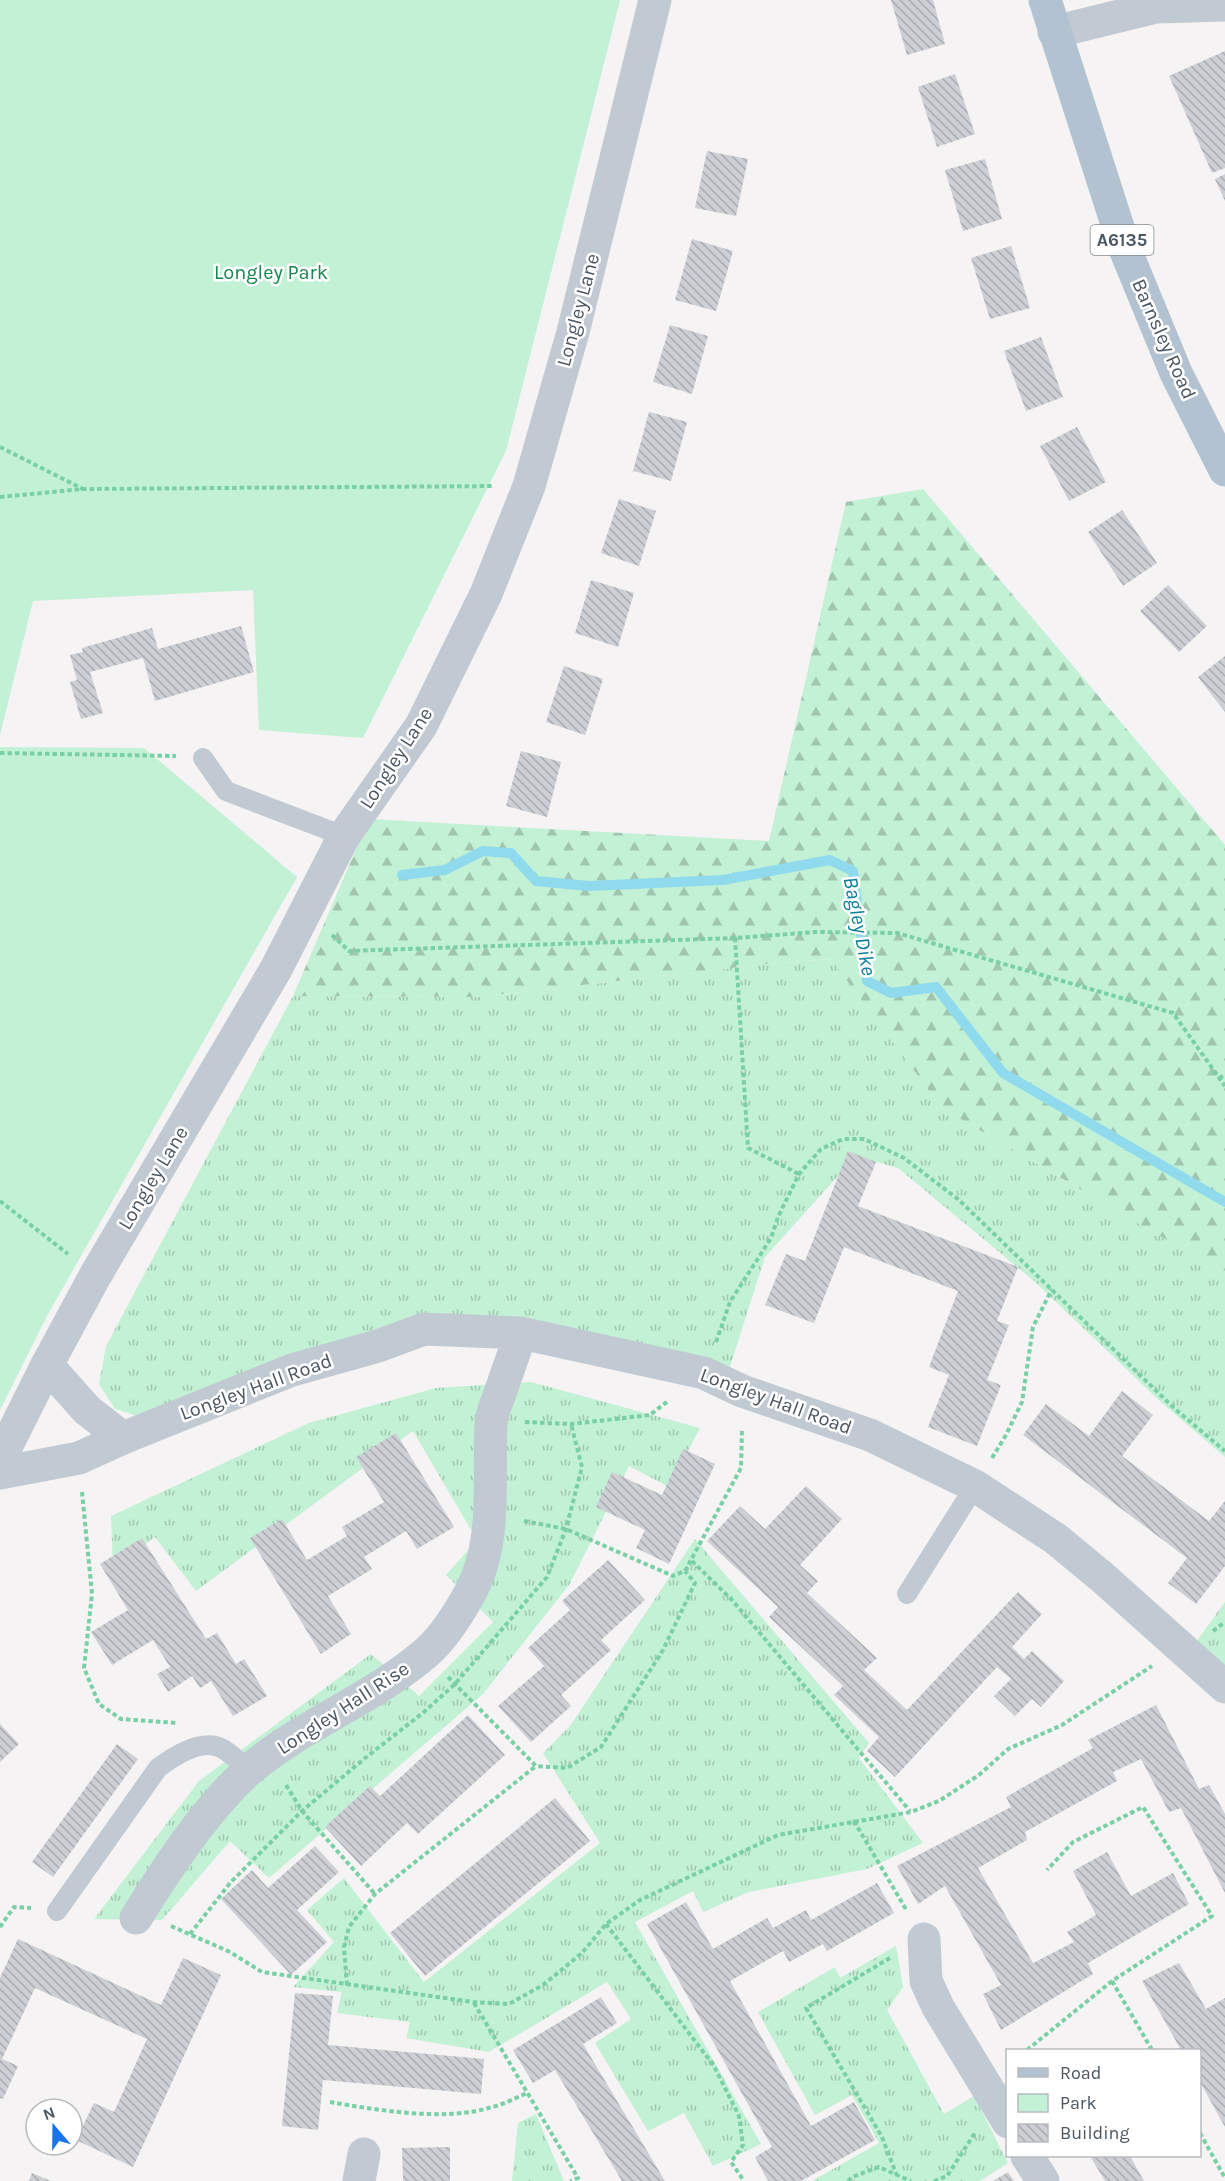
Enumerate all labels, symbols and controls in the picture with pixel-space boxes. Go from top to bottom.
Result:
road number: A6135 [1090,225,1154,255]
street label: Longley Lane [552,251,604,369]
park label: Longley Park [214,261,328,284]
street label: Barnsley Road [1127,275,1201,403]
street label: Longley Lane [355,703,437,813]
water label: Bagley Dike [839,875,881,978]
street label: Longley Lane [113,1122,193,1234]
street label: Longley Hall Road [177,1349,335,1425]
street label: Longley Hall Road [697,1363,855,1439]
street label: Longley Hall Rise [273,1657,413,1759]
legend [1006,2049,1201,2157]
text: Road [1060,2062,1101,2084]
text: Park [1060,2092,1097,2114]
north arrow [24,2097,84,2157]
text: N [40,2102,58,2124]
text: Building [1060,2122,1130,2144]

